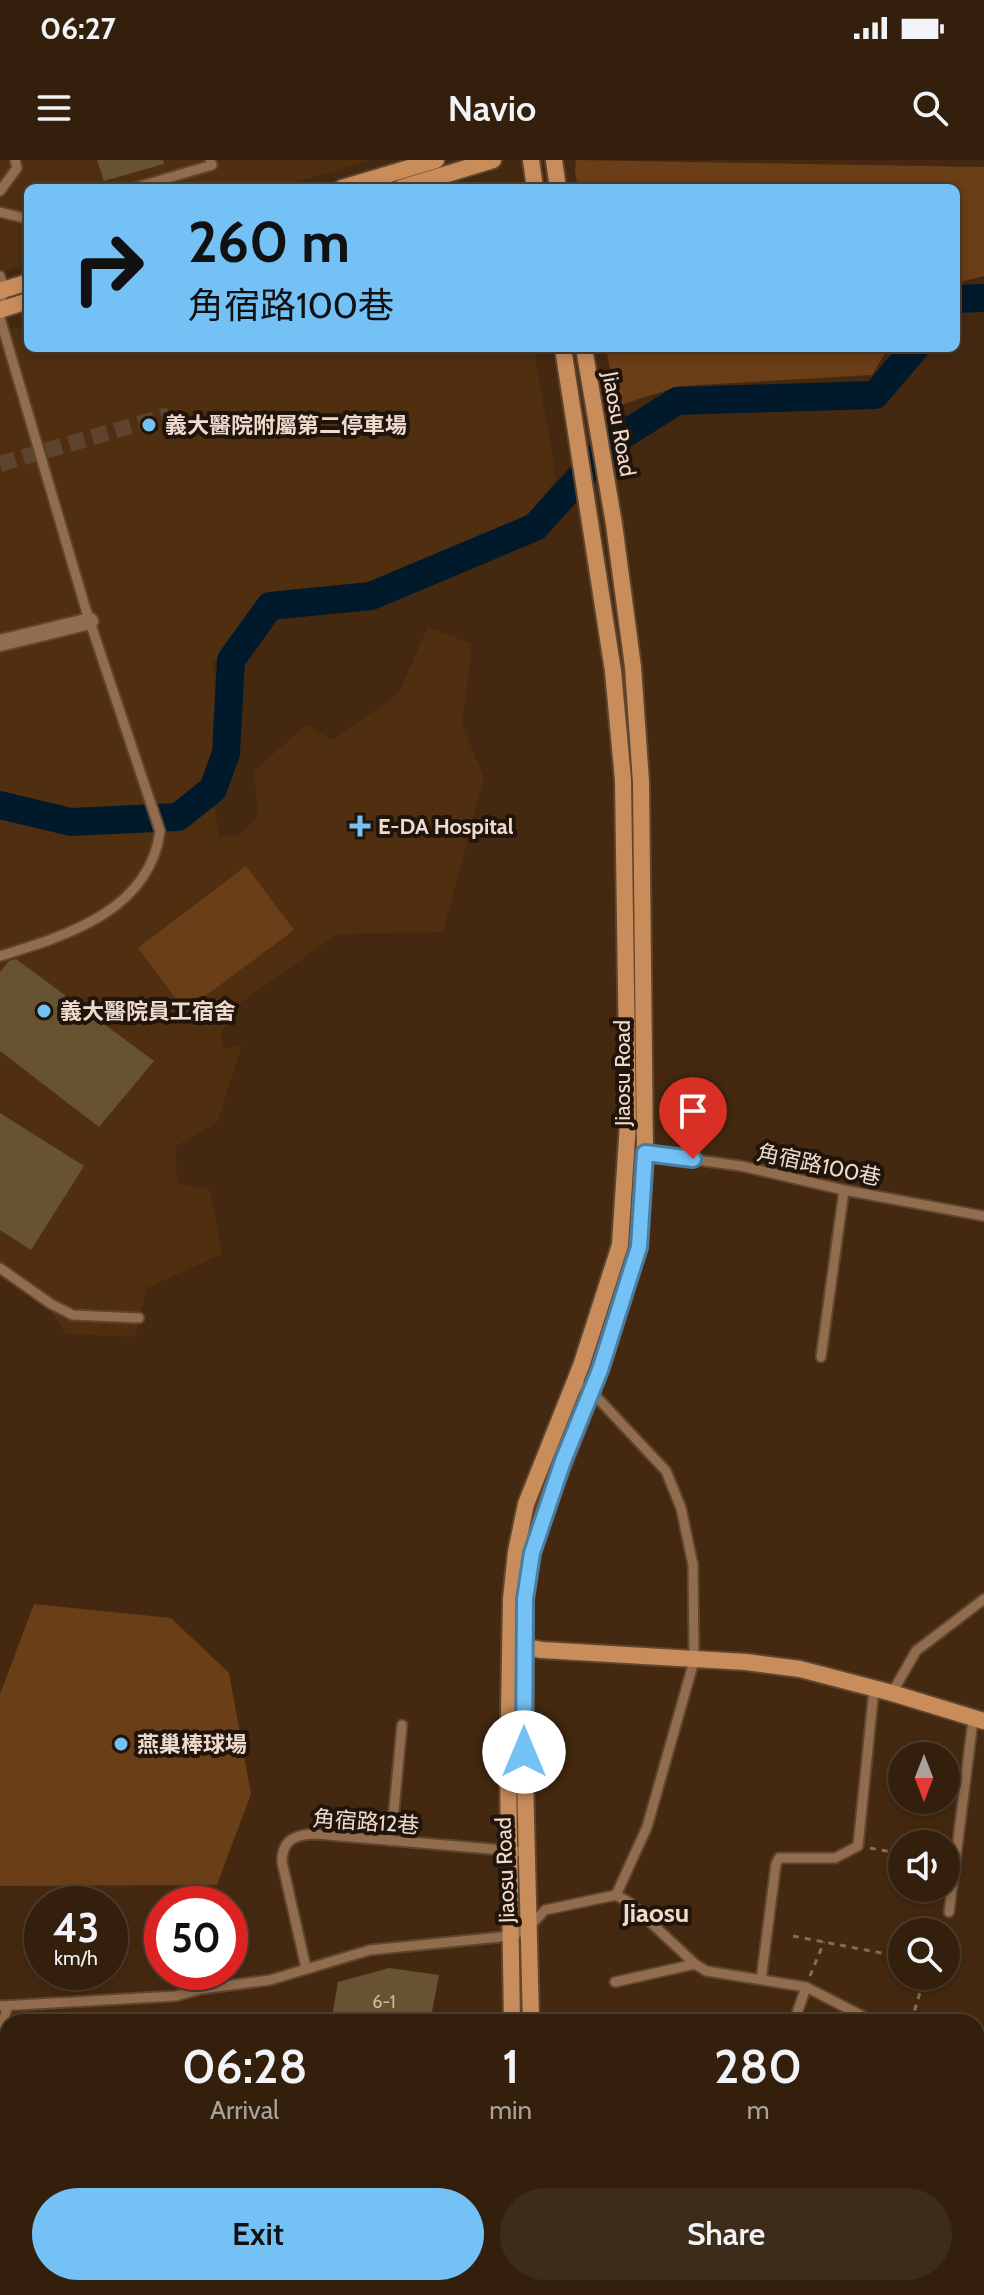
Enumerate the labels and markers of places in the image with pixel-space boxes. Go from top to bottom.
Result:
place label: 義大醫院附屬第二停車場 [165,412,407,439]
marker: 義大醫院附屬第二停車場 [140,416,158,434]
place label: E-DA Hospital [378,813,514,840]
marker: E-DA Hospital [349,815,371,837]
place label: 義大醫院員工宿舍 [60,998,236,1025]
marker: 義大醫院員工宿舍 [35,1002,53,1020]
pin [659,1077,727,1159]
place label: 燕巢棒球場 [137,1731,247,1758]
marker: 燕巢棒球場 [112,1735,130,1753]

